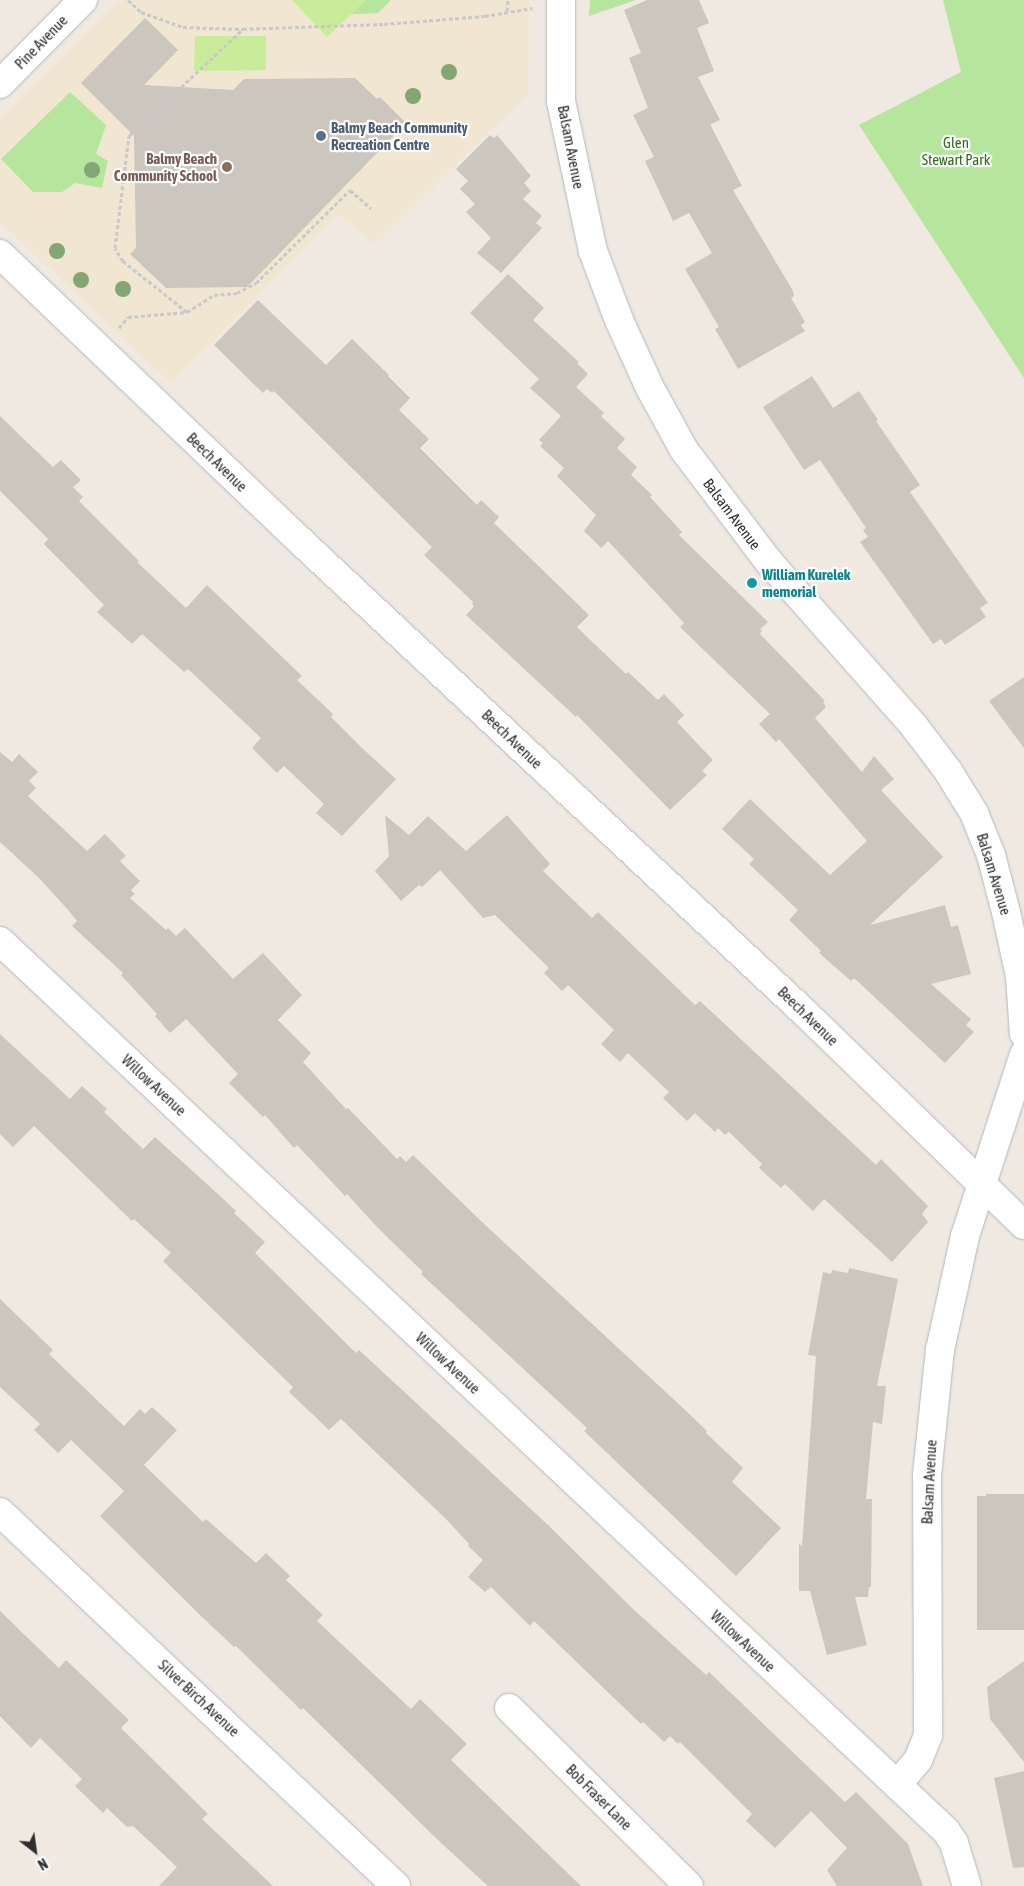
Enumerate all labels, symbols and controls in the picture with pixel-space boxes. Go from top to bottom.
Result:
street label: Pine Avenue [11,11,71,73]
street label: Balsam Avenue [554,104,588,190]
place label: Balmy Beach Community Recreation Centre [331,118,468,153]
marker: Balmy Beach Community Recreation Centre [315,130,327,142]
park label: Glen Stewart Park [922,133,990,168]
place label: Balmy Beach Community School [114,149,217,184]
marker: Balmy Beach Community School [221,161,233,173]
street label: Beech Avenue [183,429,251,495]
street label: Balsam Avenue [699,475,765,553]
place label: William Kurelek memorial [762,565,850,600]
marker: William Kurelek memorial [746,577,758,589]
street label: Beech Avenue [478,706,546,772]
street label: Balsam Avenue [973,831,1015,917]
street label: Beech Avenue [774,983,842,1049]
street label: Willow Avenue [118,1051,190,1119]
street label: Willow Avenue [412,1329,484,1397]
street label: Balsam Avenue [918,1439,940,1525]
street label: Willow Avenue [707,1607,779,1675]
street label: Silver Birch Avenue [155,1656,243,1740]
street label: Bob Fraser Lane [562,1760,636,1834]
north arrow [10,1826,60,1876]
text: N [35,1855,50,1873]

